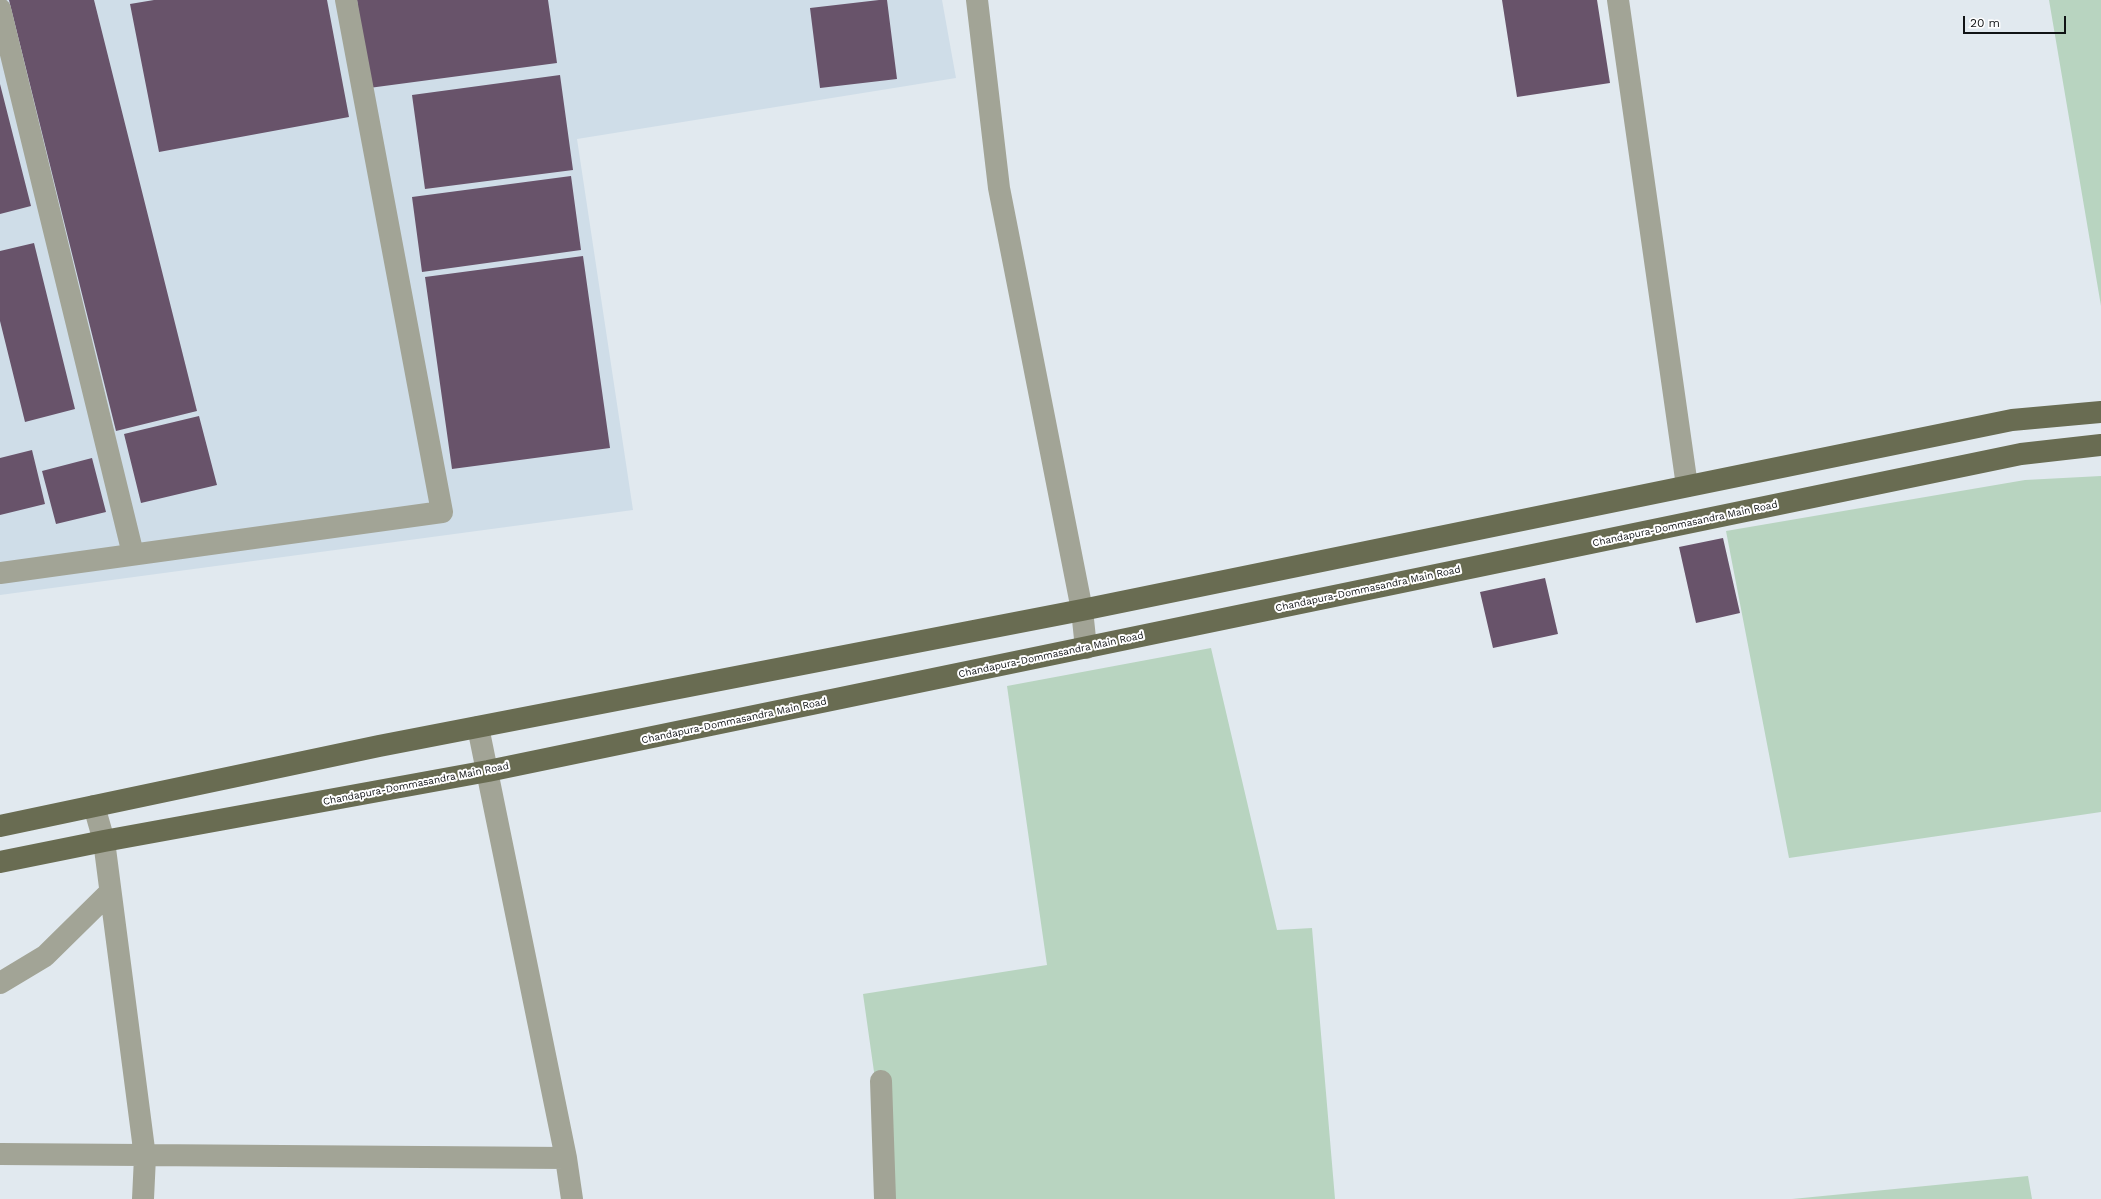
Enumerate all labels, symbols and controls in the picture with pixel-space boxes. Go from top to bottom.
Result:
scale bar [1965,8,2068,34]
text: 20 m [1970,16,2000,30]
street label: Chandapura-Dommasandra Main Road [1591,498,1779,550]
street label: Chandapura-Dommasandra Main Road [1274,563,1462,615]
street label: Chandapura-Dommasandra Main Road [957,629,1145,681]
street label: Chandapura-Dommasandra Main Road [640,695,828,747]
street label: Chandapura-Dommasandra Main Road [322,760,510,808]

